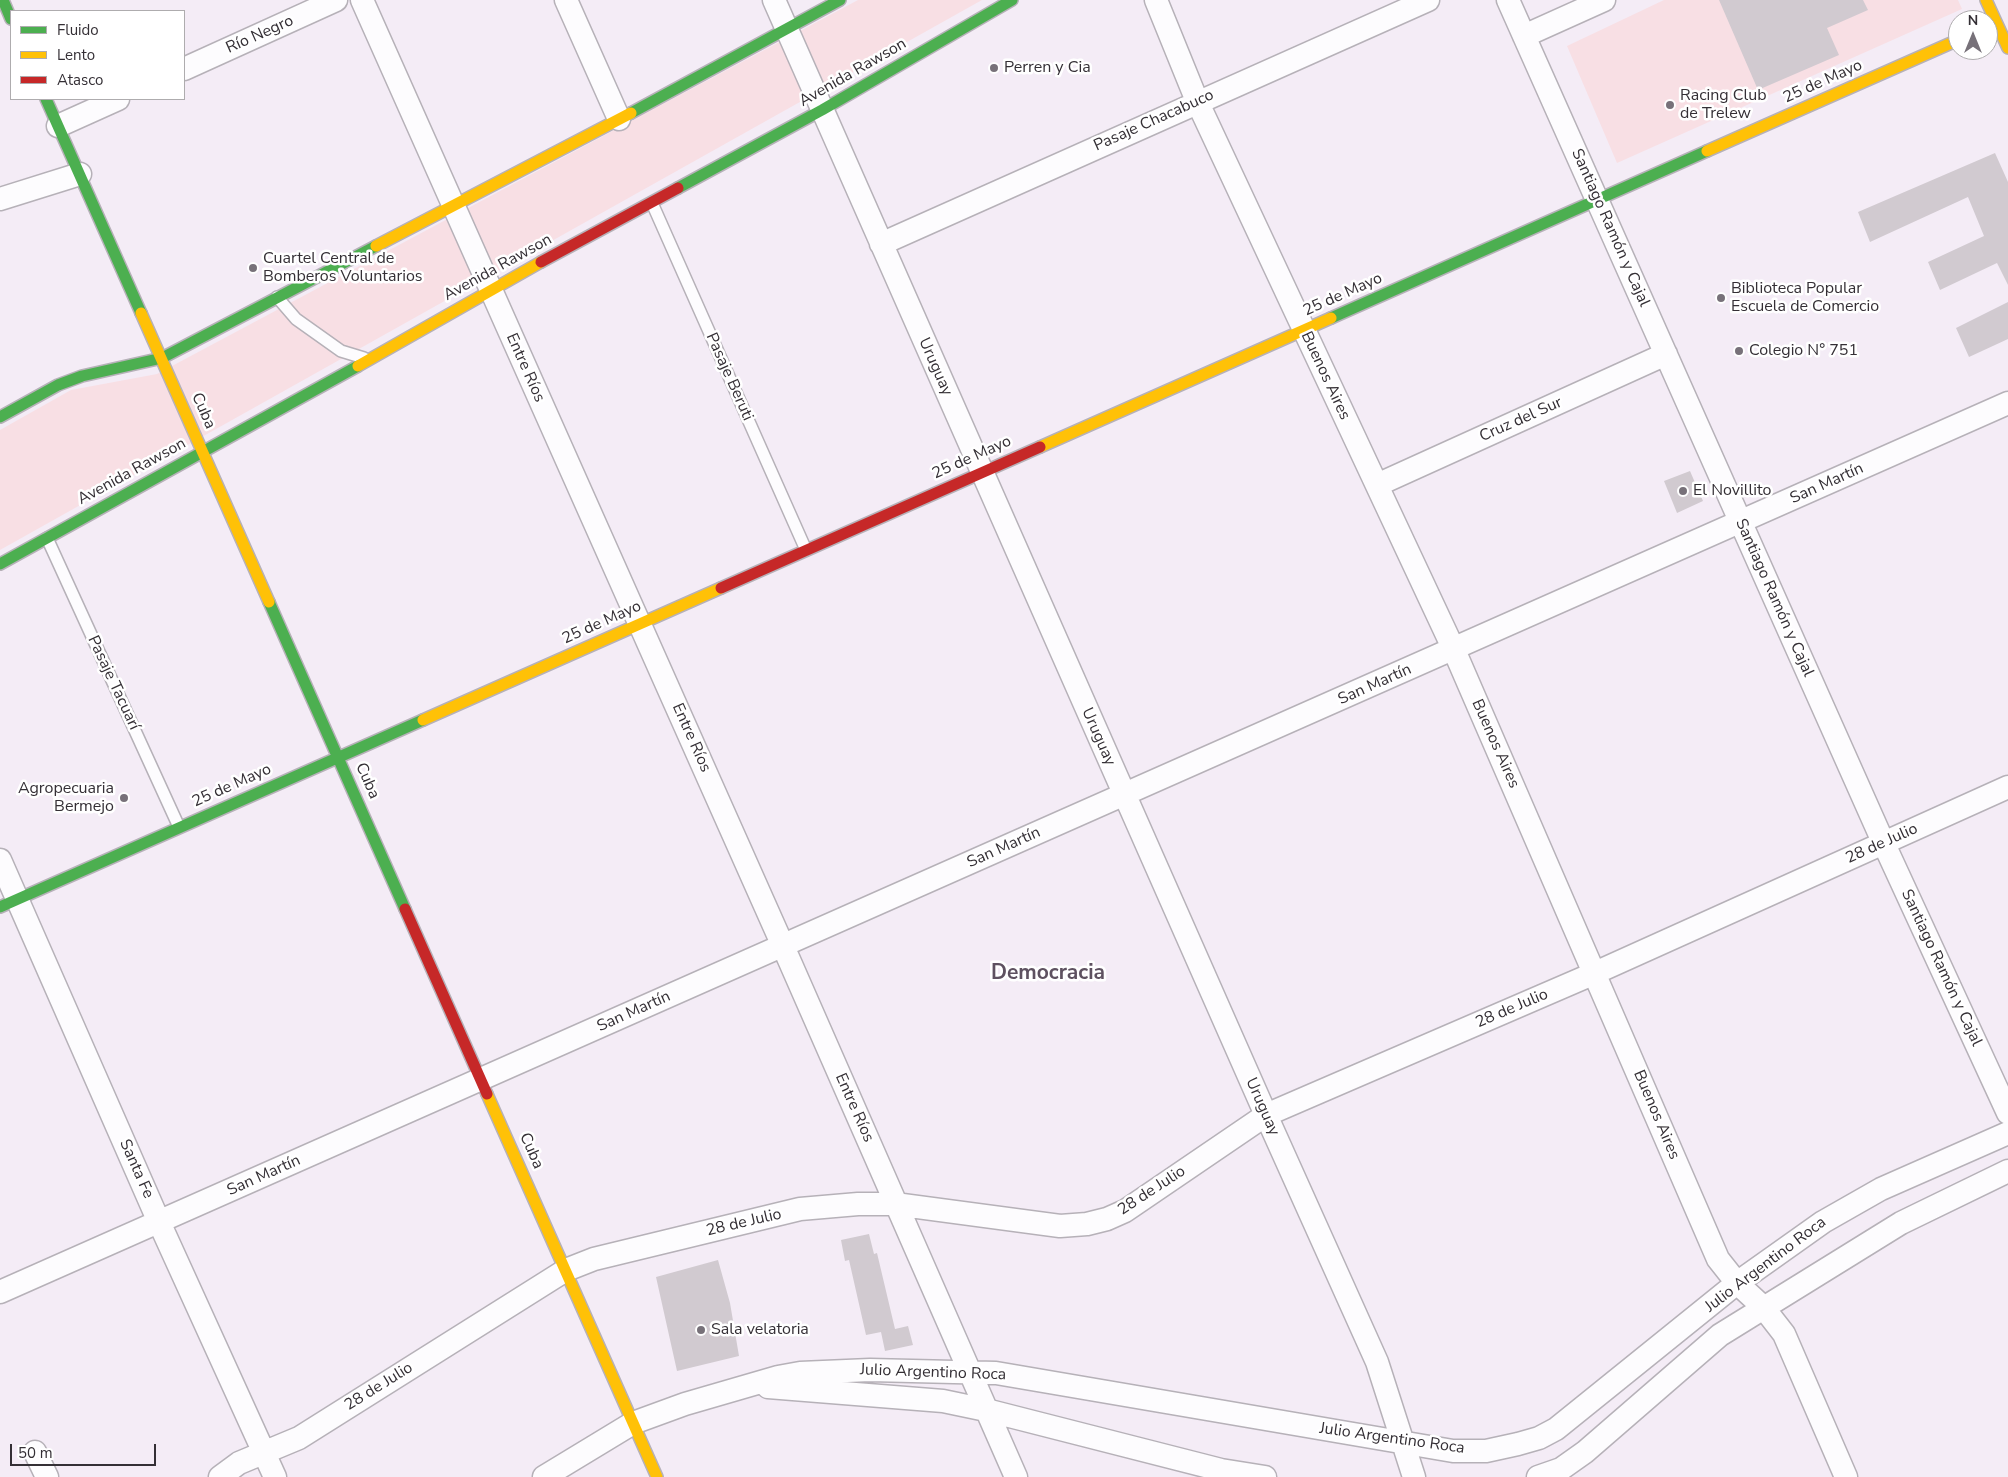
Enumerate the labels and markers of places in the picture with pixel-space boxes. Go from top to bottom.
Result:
place label: Perren y Cia [1004,58,1091,78]
marker: Perren y Cia [988,62,1000,74]
place label: Racing Club de Trelew [1680,86,1767,124]
marker: Racing Club de Trelew [1664,99,1676,111]
place label: Cuartel Central de Bomberos Voluntarios [263,249,422,287]
marker: Cuartel Central de Bomberos Voluntarios [247,262,259,274]
place label: Biblioteca Popular Escuela de Comercio [1731,279,1879,317]
marker: Biblioteca Popular Escuela de Comercio [1715,292,1727,304]
place label: Colegio N° 751 [1749,341,1858,361]
marker: Colegio N° 751 [1733,345,1745,357]
place label: El Novillito [1693,481,1771,501]
marker: El Novillito [1677,485,1689,497]
place label: Agropecuaria Bermejo [18,779,114,817]
marker: Agropecuaria Bermejo [118,792,130,804]
place label: Sala velatoria [711,1320,809,1340]
marker: Sala velatoria [695,1324,707,1336]

